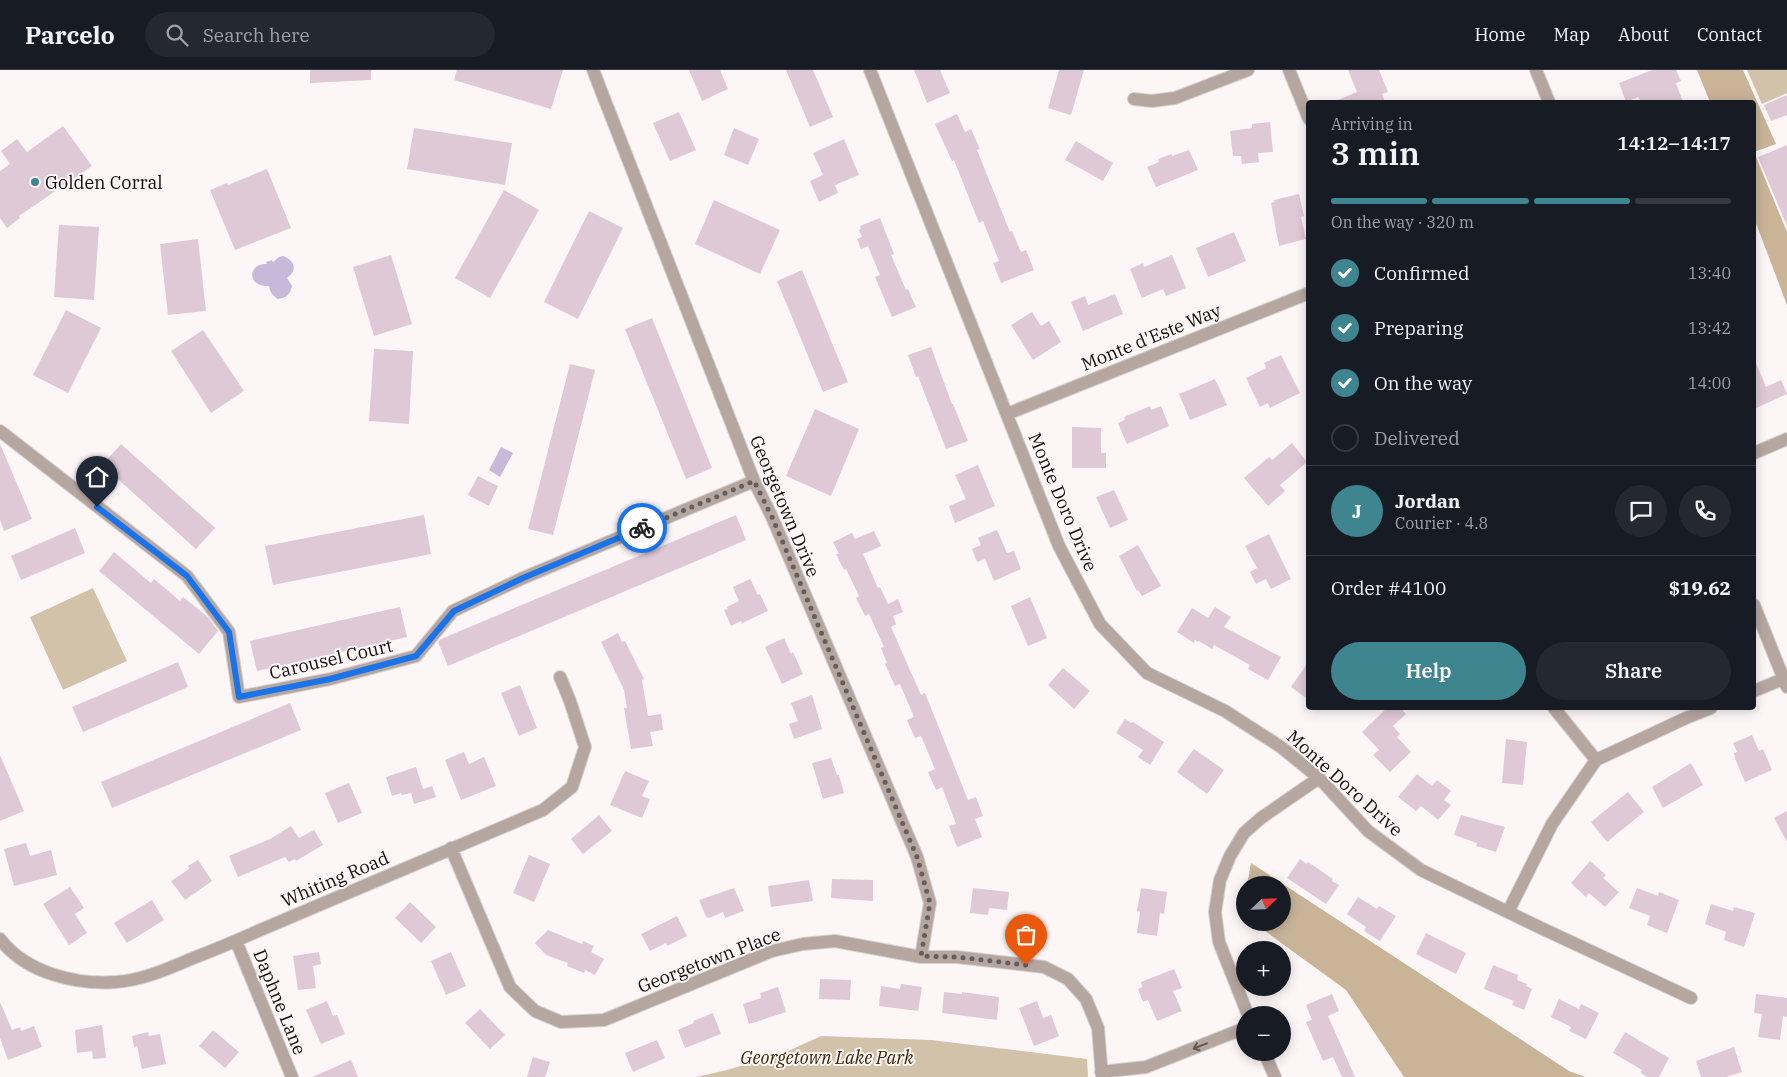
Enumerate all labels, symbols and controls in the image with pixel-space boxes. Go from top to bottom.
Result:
search box [145,12,495,57]
text: Parcelo [25,19,115,51]
icon: search [163,21,191,49]
text: Search here [203,23,310,47]
text: Home [1474,23,1526,46]
text: Map [1554,23,1590,46]
text: About [1618,23,1669,46]
text: Contact [1697,23,1762,46]
text: Arriving in [1331,114,1413,134]
text: 14:12–14:17 [1617,131,1731,155]
text: 3 min [1331,132,1420,174]
place label: Golden Corral [45,171,163,194]
marker: Golden Corral [29,176,41,188]
text: On the way · 320 m [1331,212,1474,232]
icon: check [1331,259,1359,287]
text: Confirmed [1374,261,1469,285]
text: 13:40 [1688,263,1731,283]
street label: Monte d'Este Way [1078,298,1225,376]
icon: check [1331,314,1359,342]
text: Preparing [1374,316,1463,340]
text: 13:42 [1688,318,1731,338]
icon: check [1331,369,1359,397]
text: On the way [1374,371,1472,395]
text: 14:00 [1688,373,1731,393]
text: Delivered [1374,426,1460,450]
street label: Monte Doro Drive [1023,429,1103,575]
street label: Georgetown Drive [745,432,825,580]
pin [76,456,118,507]
icon: home [83,463,111,491]
button: chat [1615,485,1667,537]
button: phone [1679,485,1731,537]
text: Jordan [1395,489,1460,513]
text: J [1352,499,1362,523]
courier [617,503,667,553]
text: Courier · 4.8 [1395,513,1488,533]
icon: bike [628,514,656,542]
text: Order #4100 [1331,576,1446,600]
text: $19.62 [1669,576,1731,600]
street label: Carousel Court [267,634,395,684]
button: Help [1331,642,1526,700]
button: Share [1536,642,1731,700]
street label: Monte Doro Drive [1282,725,1408,841]
street label: Whiting Road [278,846,392,912]
north arrow [1236,876,1291,931]
map controls [1236,876,1291,1061]
pin [1005,914,1047,965]
icon: bag [1012,921,1040,949]
street label: Georgetown Place [634,922,784,998]
button: + [1236,941,1291,996]
street label: Daphne Lane [248,946,312,1058]
button: − [1236,1006,1291,1061]
one-way arrow [1192,1042,1208,1051]
park label: Georgetown Lake Park [740,1046,914,1069]

